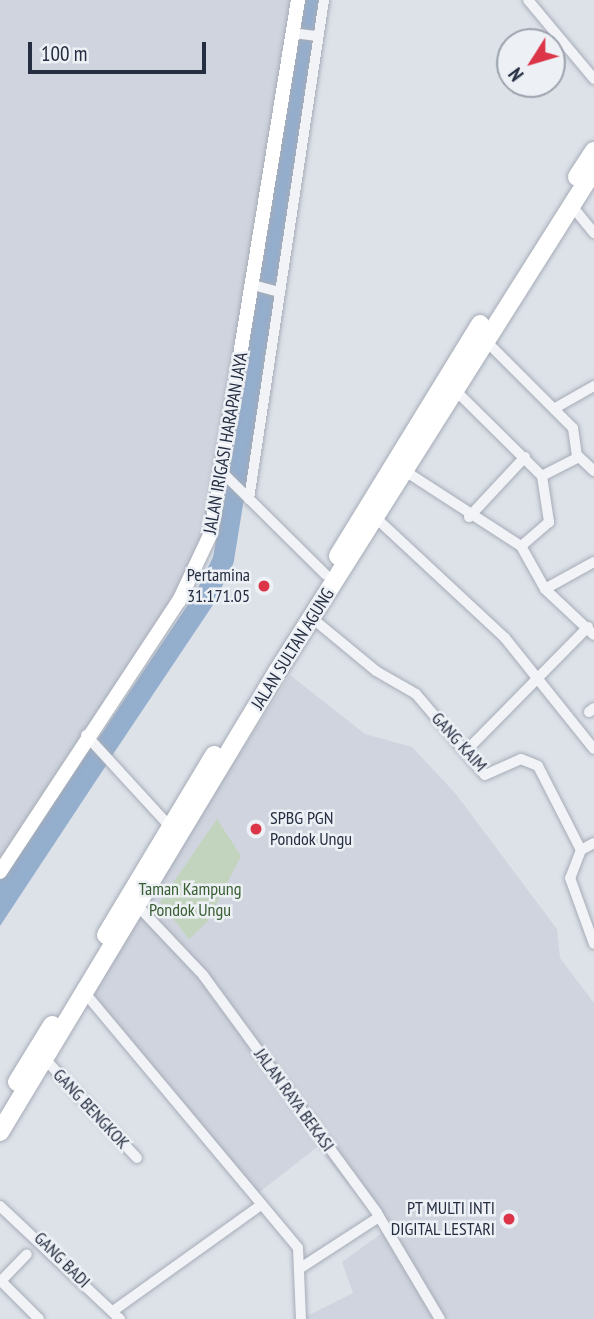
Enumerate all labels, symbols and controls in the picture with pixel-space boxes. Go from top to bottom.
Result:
scale bar [32,28,210,72]
north arrow [496,28,566,98]
text: 100 m [41,40,87,67]
text: N [503,63,529,86]
street label: JALAN IRIGASI HARAPAN JAYA [199,350,253,536]
place label: Pertamina 31.171.05 [187,565,250,608]
marker: Pertamina 31.171.05 [256,578,272,594]
street label: JALAN SULTAN AGUNG [247,584,339,714]
street label: GANG KAIM [427,708,491,776]
place label: SPBG PGN Pondok Ungu [270,808,353,850]
marker: SPBG PGN Pondok Ungu [248,821,264,837]
park label: Taman Kampung Pondok Ungu [138,879,242,922]
street label: JALAN RAYA BEKASI [249,1044,339,1156]
street label: GANG BENGKOK [48,1064,134,1154]
place label: PT MULTI INTI DIGITAL LESTARI [390,1198,495,1240]
marker: PT MULTI INTI DIGITAL LESTARI [501,1211,517,1227]
street label: GANG BADI [29,1227,95,1293]

